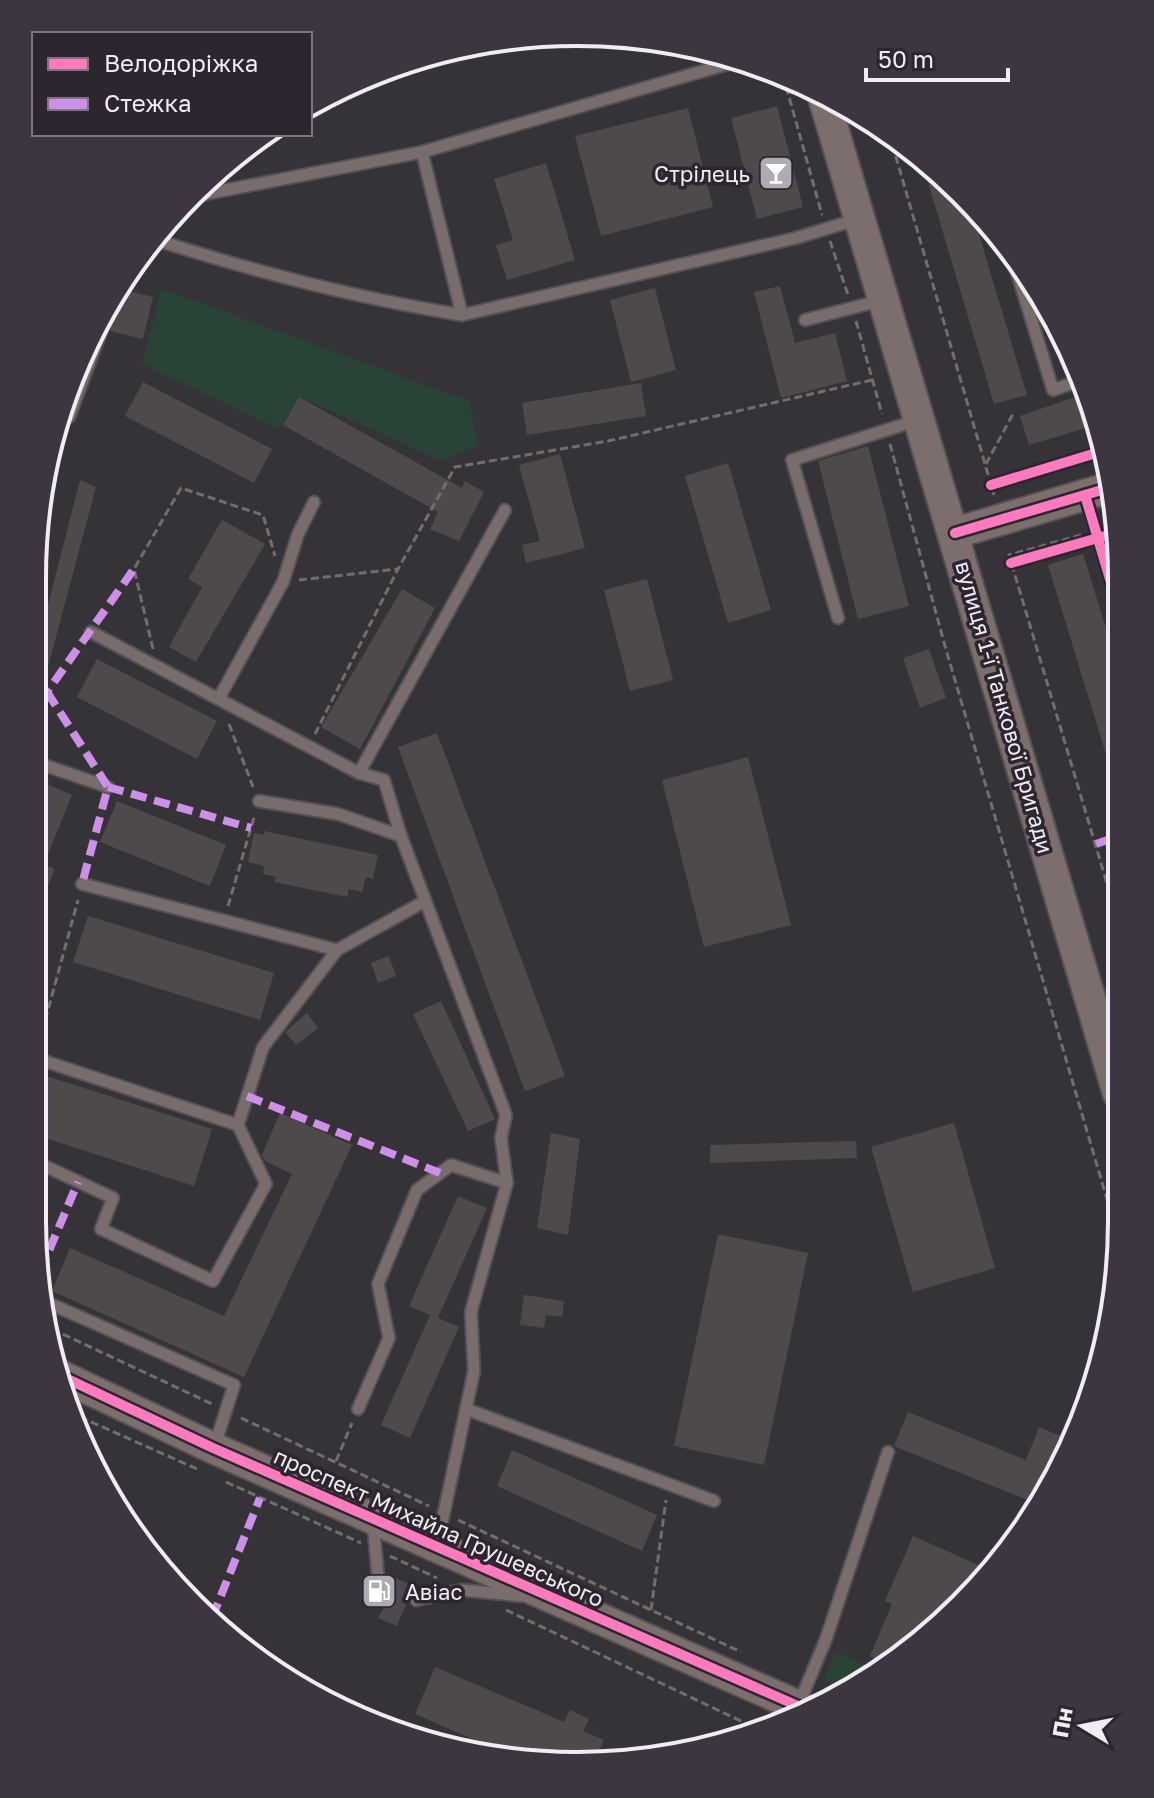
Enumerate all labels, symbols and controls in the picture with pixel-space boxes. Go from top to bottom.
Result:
legend [32,32,312,136]
scale bar [866,32,1008,82]
text: 50 m [878,44,934,73]
text: Велодоріжка [104,48,258,77]
text: Стежка [104,88,192,117]
bar icon: Стрілець [757,154,795,192]
place label: Стрілець [654,160,750,187]
street label: вулиця 1-ї Танкової Бригади [950,558,1060,856]
street label: проспект Михайла Грушевського [270,1442,608,1612]
fuel station icon: Авіас [360,1572,398,1610]
place label: Авіас [405,1578,463,1605]
north arrow [1042,1686,1122,1766]
text: Пн [1046,1705,1078,1740]

